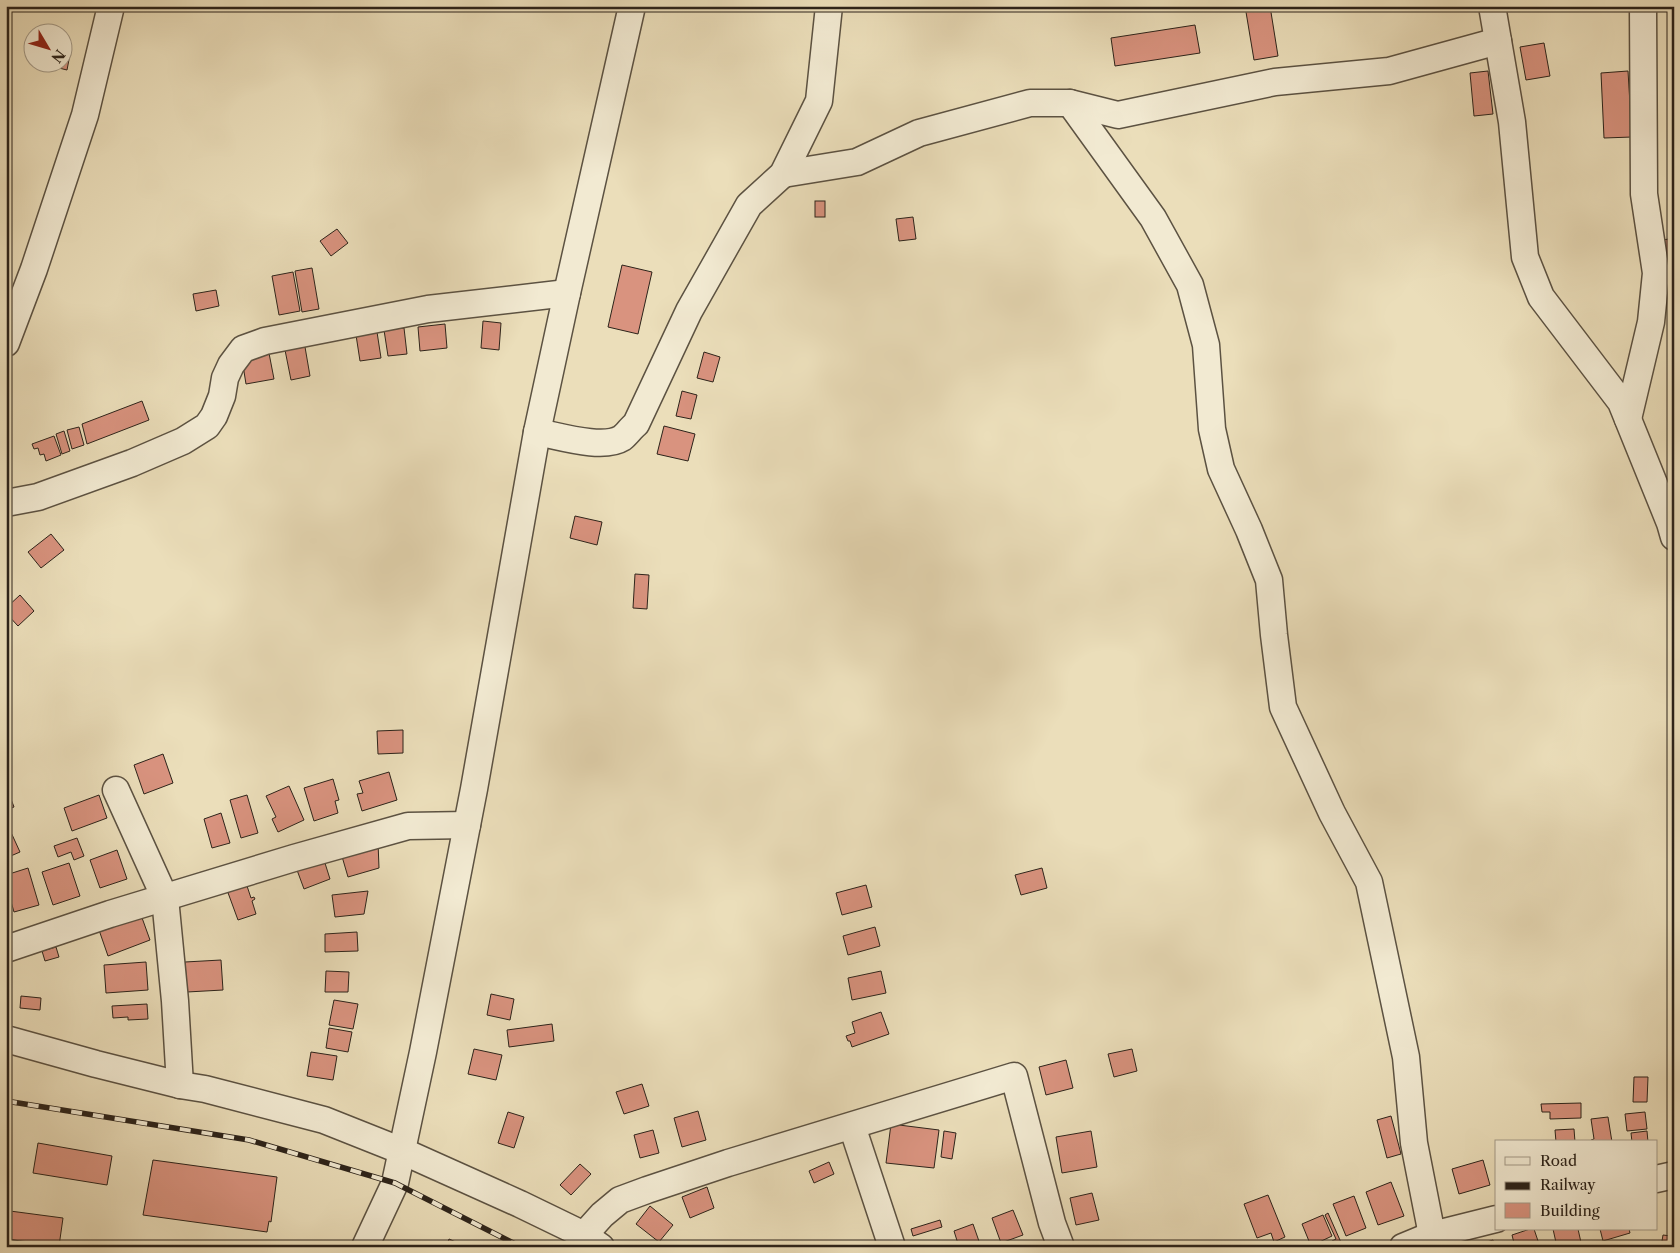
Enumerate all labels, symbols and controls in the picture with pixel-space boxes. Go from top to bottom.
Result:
north arrow [22,22,72,72]
text: N [47,46,69,66]
legend [1495,1140,1658,1230]
text: Road [1540,1151,1577,1170]
text: Railway [1540,1175,1596,1194]
text: Building [1540,1201,1600,1220]

